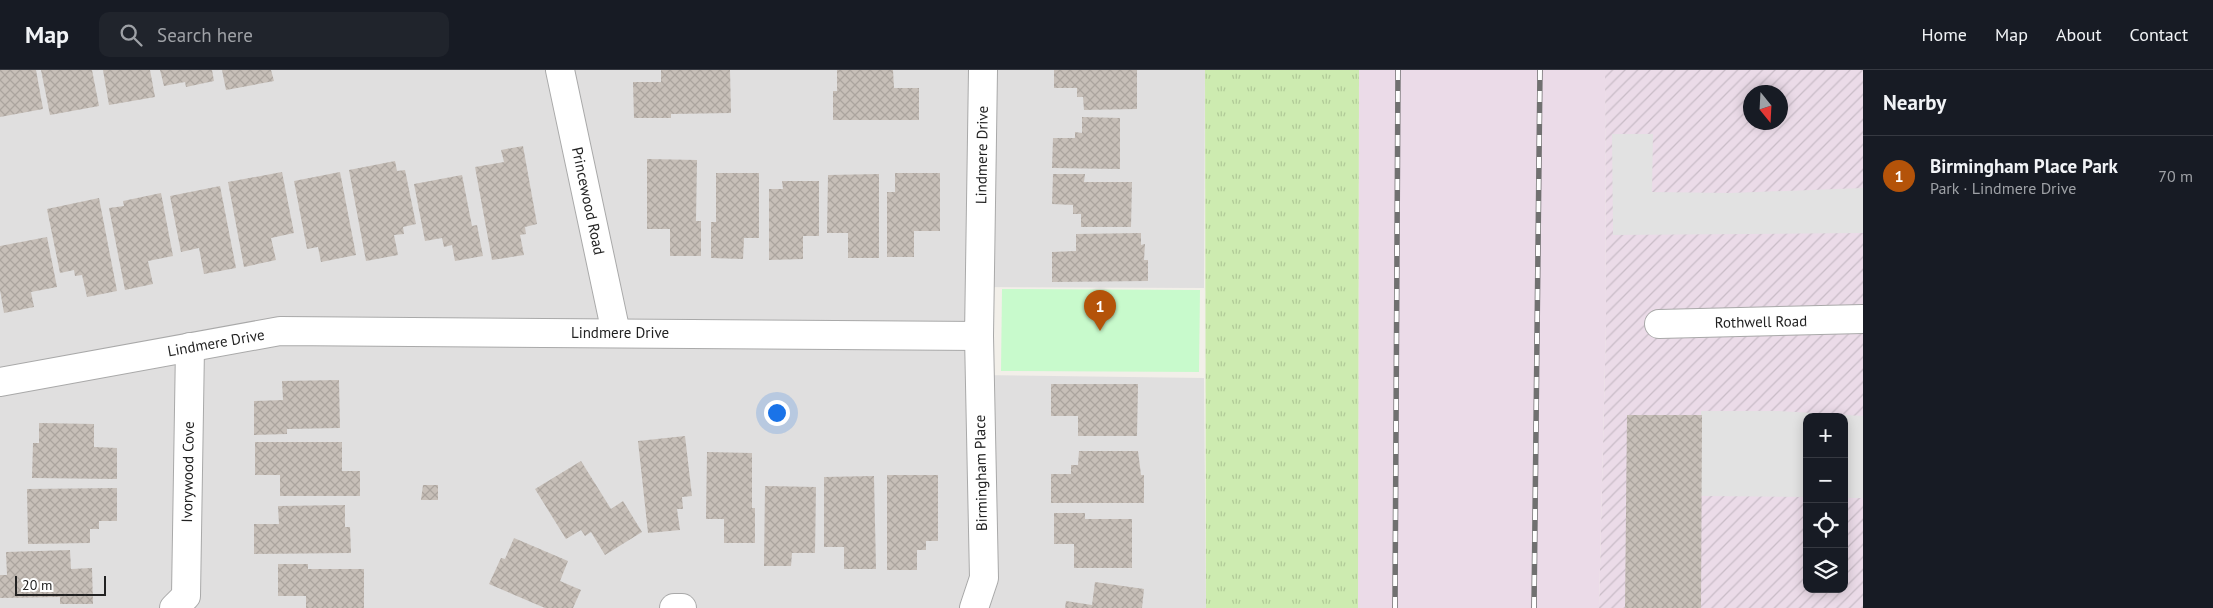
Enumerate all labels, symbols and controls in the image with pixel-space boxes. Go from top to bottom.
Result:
search box [99,12,449,57]
text: Map [25,19,69,50]
icon: search [117,21,145,49]
text: Search here [157,23,253,47]
text: Home [1921,23,1967,46]
text: Map [1995,23,2028,46]
text: About [2056,23,2102,46]
text: Contact [2130,23,2188,46]
north arrow [1743,85,1788,130]
text: Nearby [1883,89,1946,116]
street label: Lindmere Drive [971,106,992,204]
street label: Princewood Road [568,145,609,257]
text: Birmingham Place Park [1930,154,2118,178]
text: 1 [1894,166,1904,186]
text: 70 m [2158,166,2193,186]
text: Park · Lindmere Drive [1930,178,2077,198]
pin: 1 [1084,290,1116,331]
street label: Rothwell Road [1715,311,1807,332]
street label: Lindmere Drive [571,323,669,342]
street label: Lindmere Drive [166,325,266,360]
your location [764,400,790,426]
map controls [1803,413,1848,593]
button: + [1803,413,1848,458]
street label: Birmingham Place [970,415,991,531]
street label: Ivorywood Cove [177,421,198,523]
button: − [1803,458,1848,503]
button: locate [1803,503,1848,548]
button: layers [1803,548,1848,593]
scale bar [15,573,106,596]
text: 20 m [22,576,52,594]

